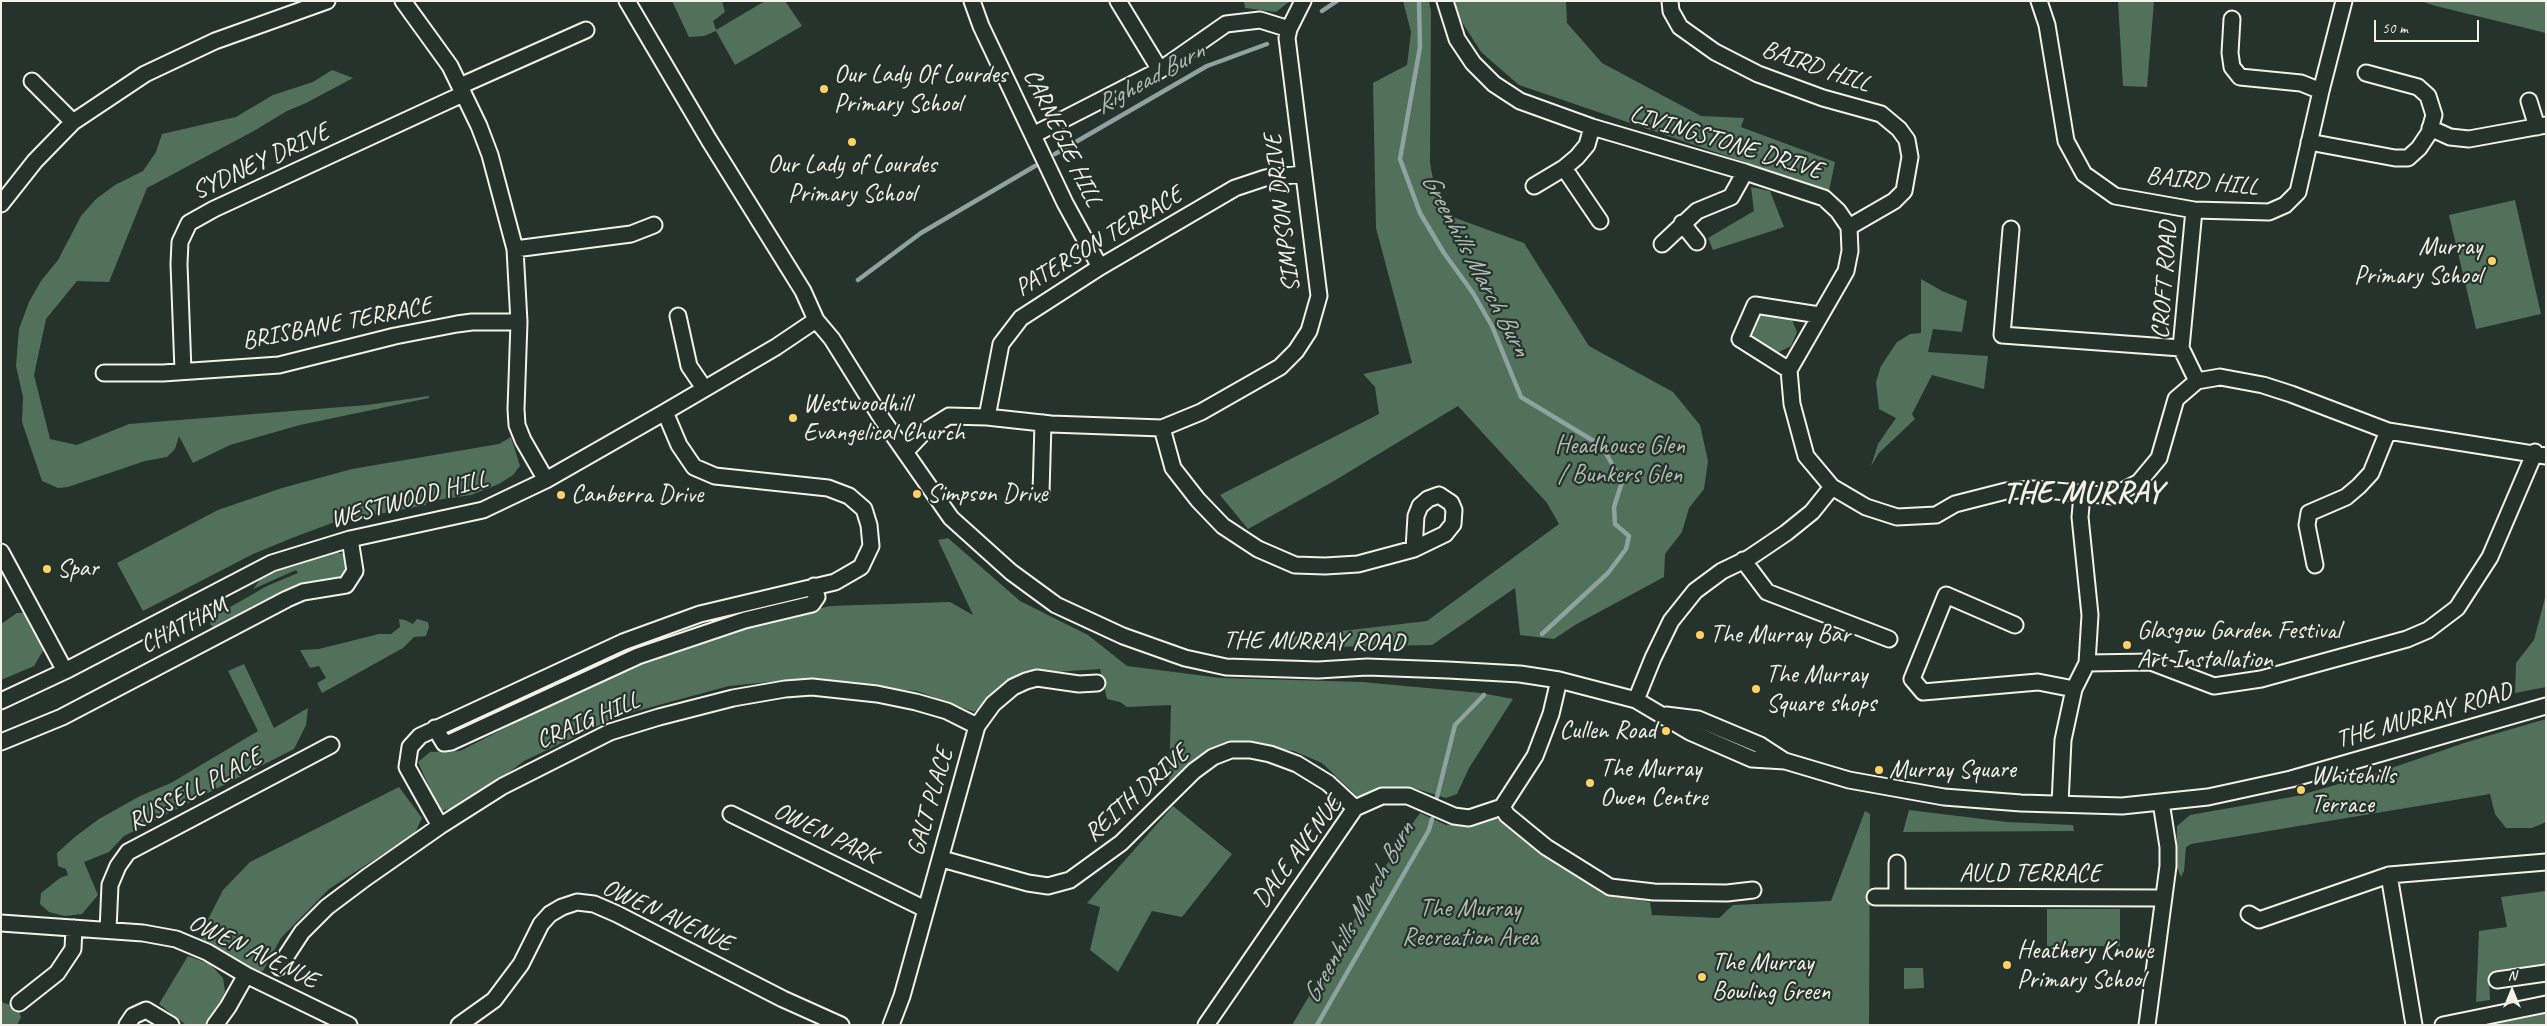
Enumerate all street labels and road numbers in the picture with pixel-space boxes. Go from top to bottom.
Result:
street label: BAIRD HILL [1758,34,1874,100]
street label: CARNEGIE HILL [1016,64,1108,212]
street label: LIVINGSTONE DRIVE [1626,99,1826,187]
street label: SYDNEY DRIVE [188,117,334,207]
street label: SIMPSON DRIVE [1258,132,1308,294]
street label: BAIRD HILL [2144,161,2260,203]
street label: PATERSON TERRACE [1010,180,1188,304]
street label: CROFT ROAD [2146,220,2184,340]
street label: BRISBANE TERRACE [240,291,434,357]
street label: WESTWOOD HILL [327,465,491,535]
street label: CHATHAM [135,591,233,661]
street label: THE MURRAY ROAD [1223,625,1405,659]
street label: THE MURRAY ROAD [2333,677,2515,755]
street label: CRAIG HILL [532,686,644,756]
street label: REITH DRIVE [1079,739,1195,849]
street label: RUSSELL PLACE [123,742,267,838]
street label: GALT PLACE [901,745,961,859]
street label: DALE AVENUE [1246,790,1350,914]
street label: OWEN PARK [768,796,882,872]
street label: AULD TERRACE [1959,859,2101,889]
street label: OWEN AVENUE [597,873,737,959]
street label: OWEN AVENUE [183,908,323,996]

